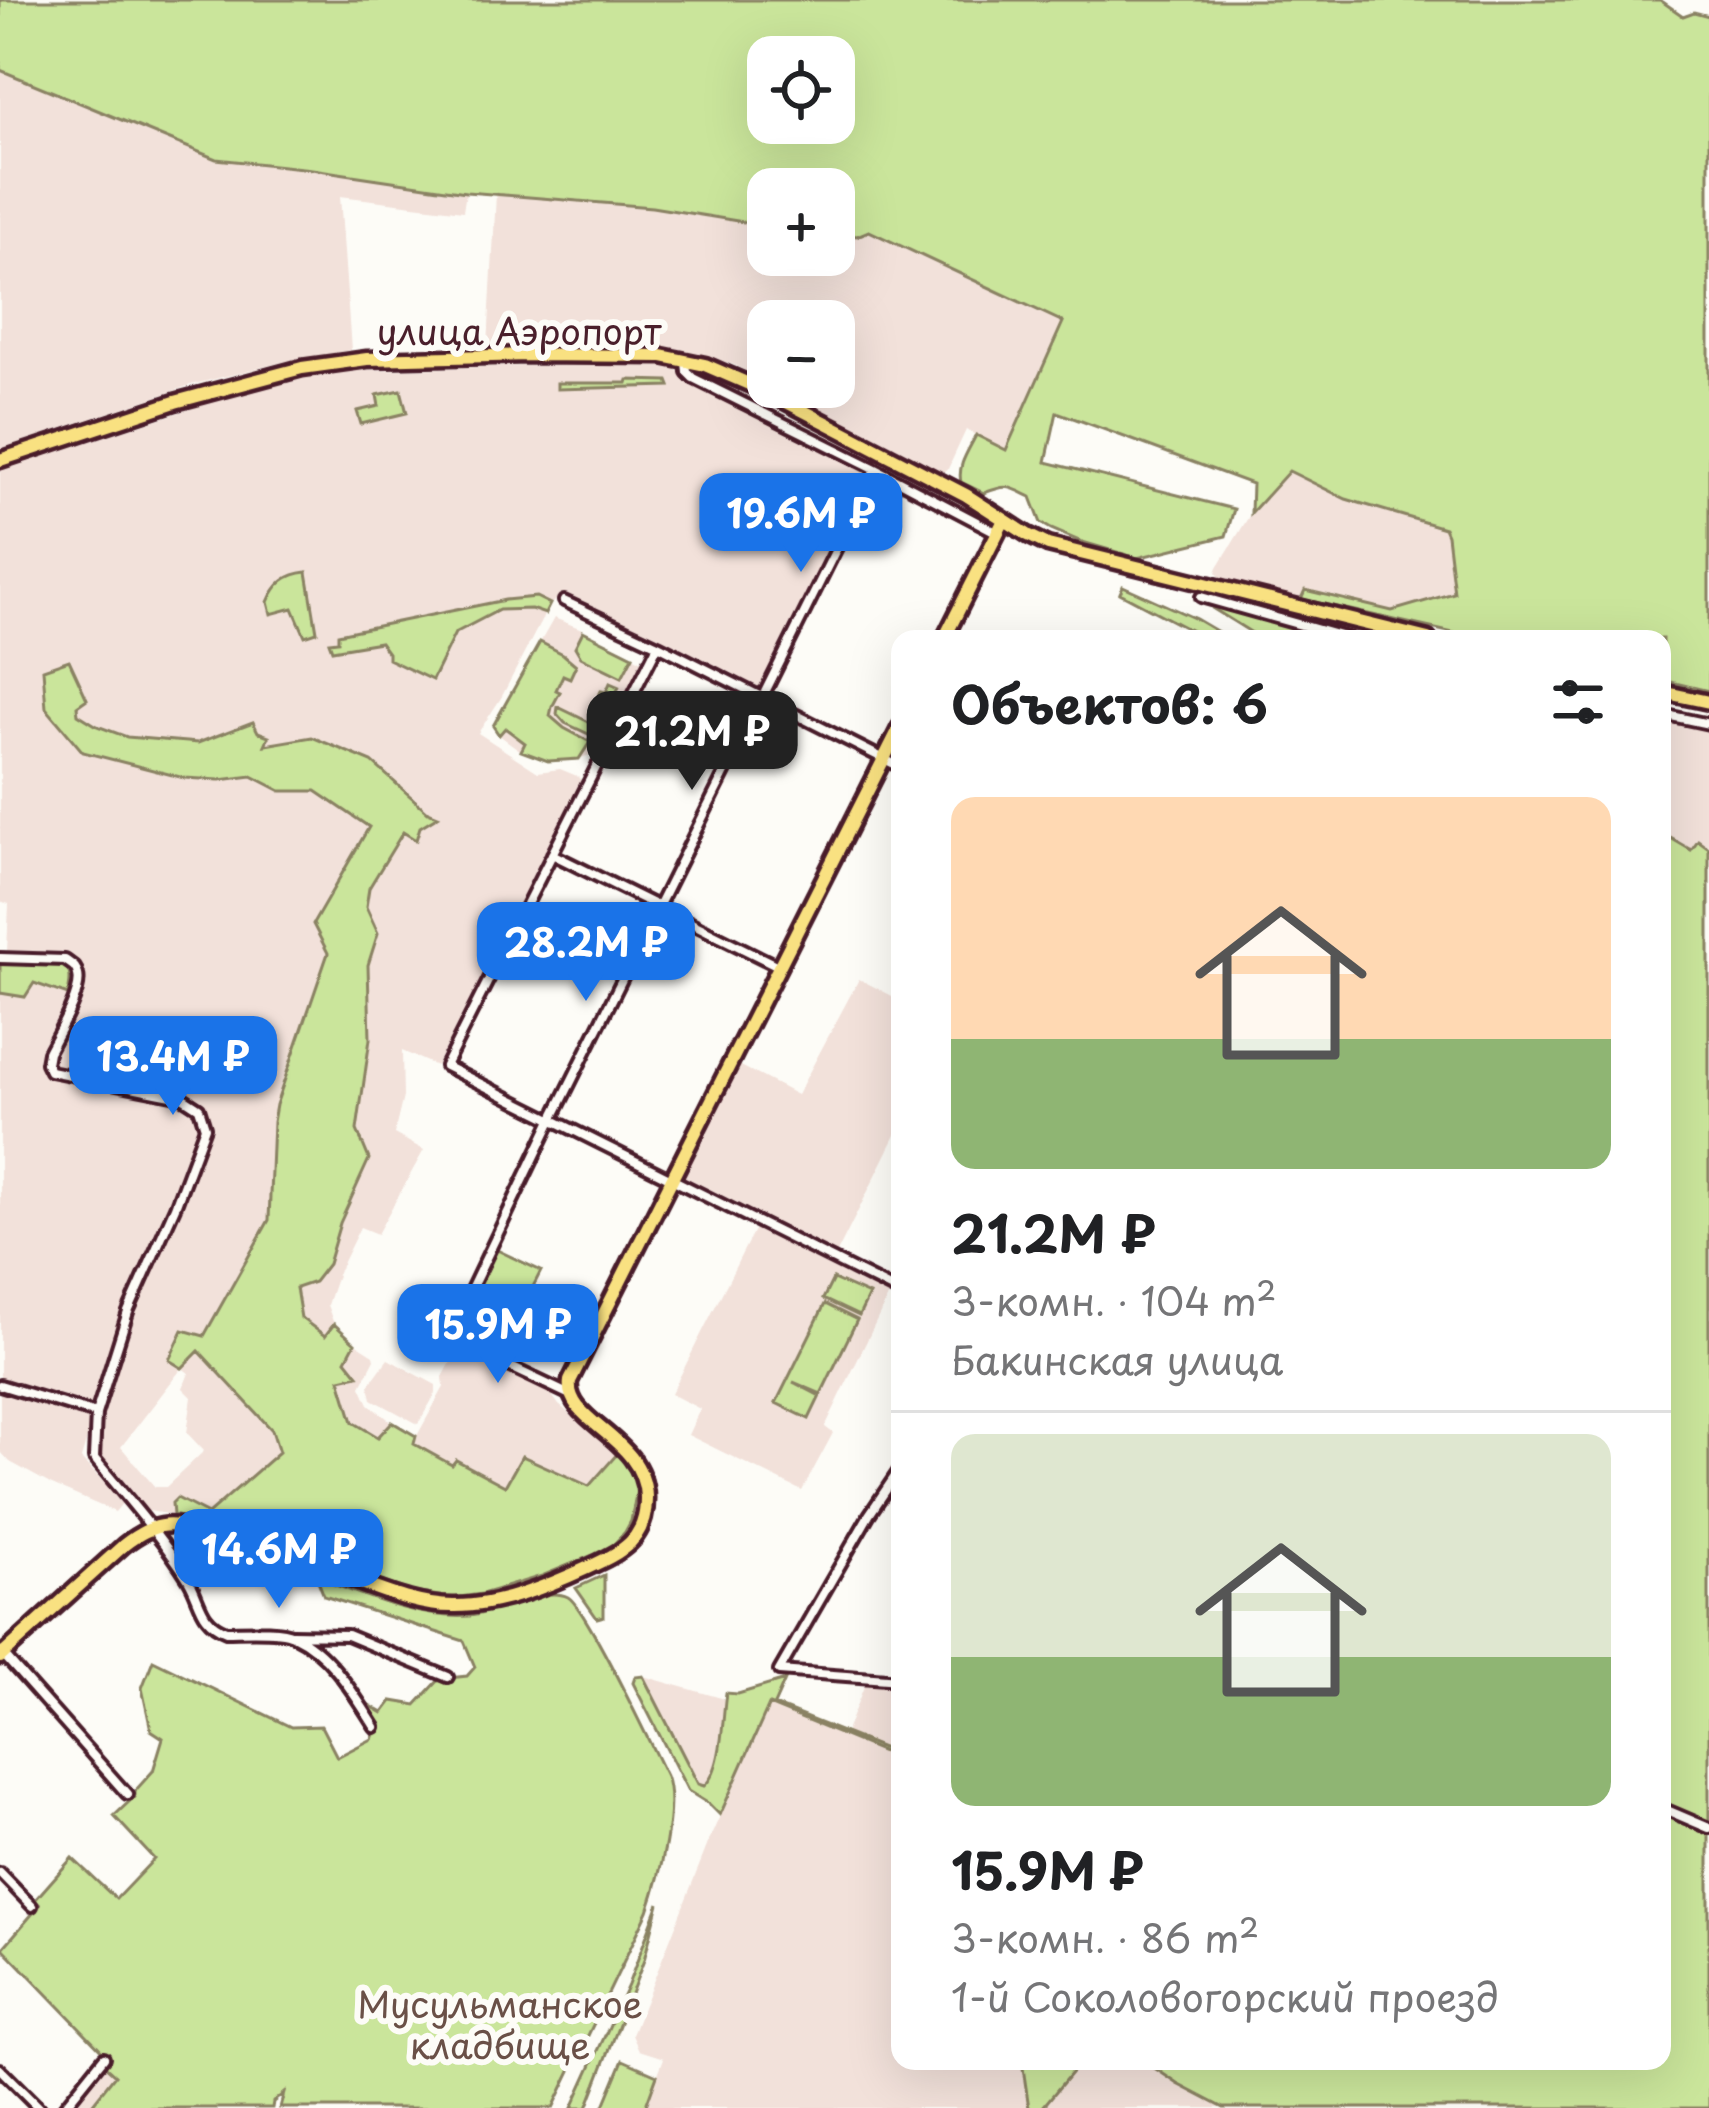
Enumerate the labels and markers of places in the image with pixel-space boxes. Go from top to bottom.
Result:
pin: 19.6M ₽ [690,473,912,575]
pin: 21.2M ₽ [581,691,803,793]
pin: 28.2M ₽ [475,902,697,1004]
pin: 13.4M ₽ [62,1016,284,1118]
pin: 15.9M ₽ [387,1284,609,1386]
pin: 14.6M ₽ [168,1509,390,1611]

